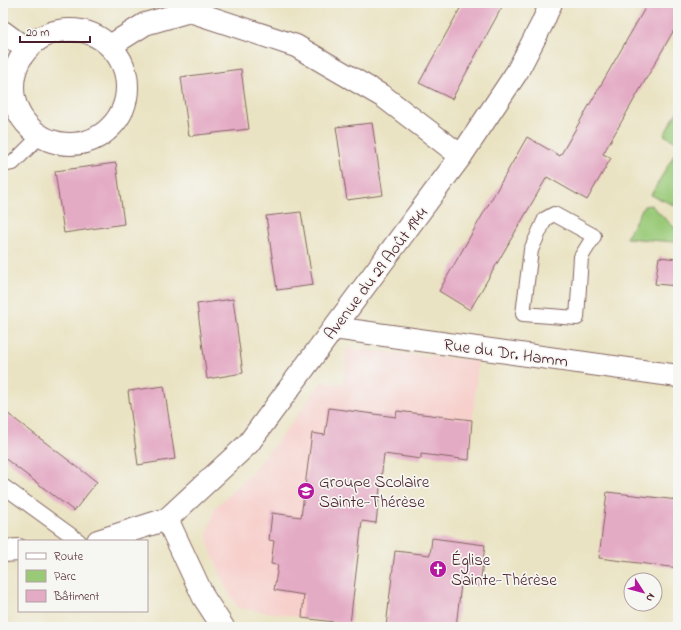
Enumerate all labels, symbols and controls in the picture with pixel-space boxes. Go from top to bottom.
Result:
scale bar [20,18,90,44]
text: 20 m [26,24,49,42]
street label: Avenue du 29 Août 1944 [318,203,434,345]
street label: Rue du Dr. Hamm [442,332,570,375]
place label: Groupe Scolaire Sainte-Thérèse [319,470,430,515]
school or university icon: Groupe Scolaire Sainte-Thérèse [296,481,316,501]
legend [18,540,148,612]
text: Route [54,548,84,566]
place label: Église Sainte-Thérèse [451,548,557,593]
church icon: Église Sainte-Thérèse [428,559,448,579]
text: Parc [54,568,76,586]
north arrow [623,572,663,612]
text: Bâtiment [53,588,99,606]
text: N [642,590,659,605]

